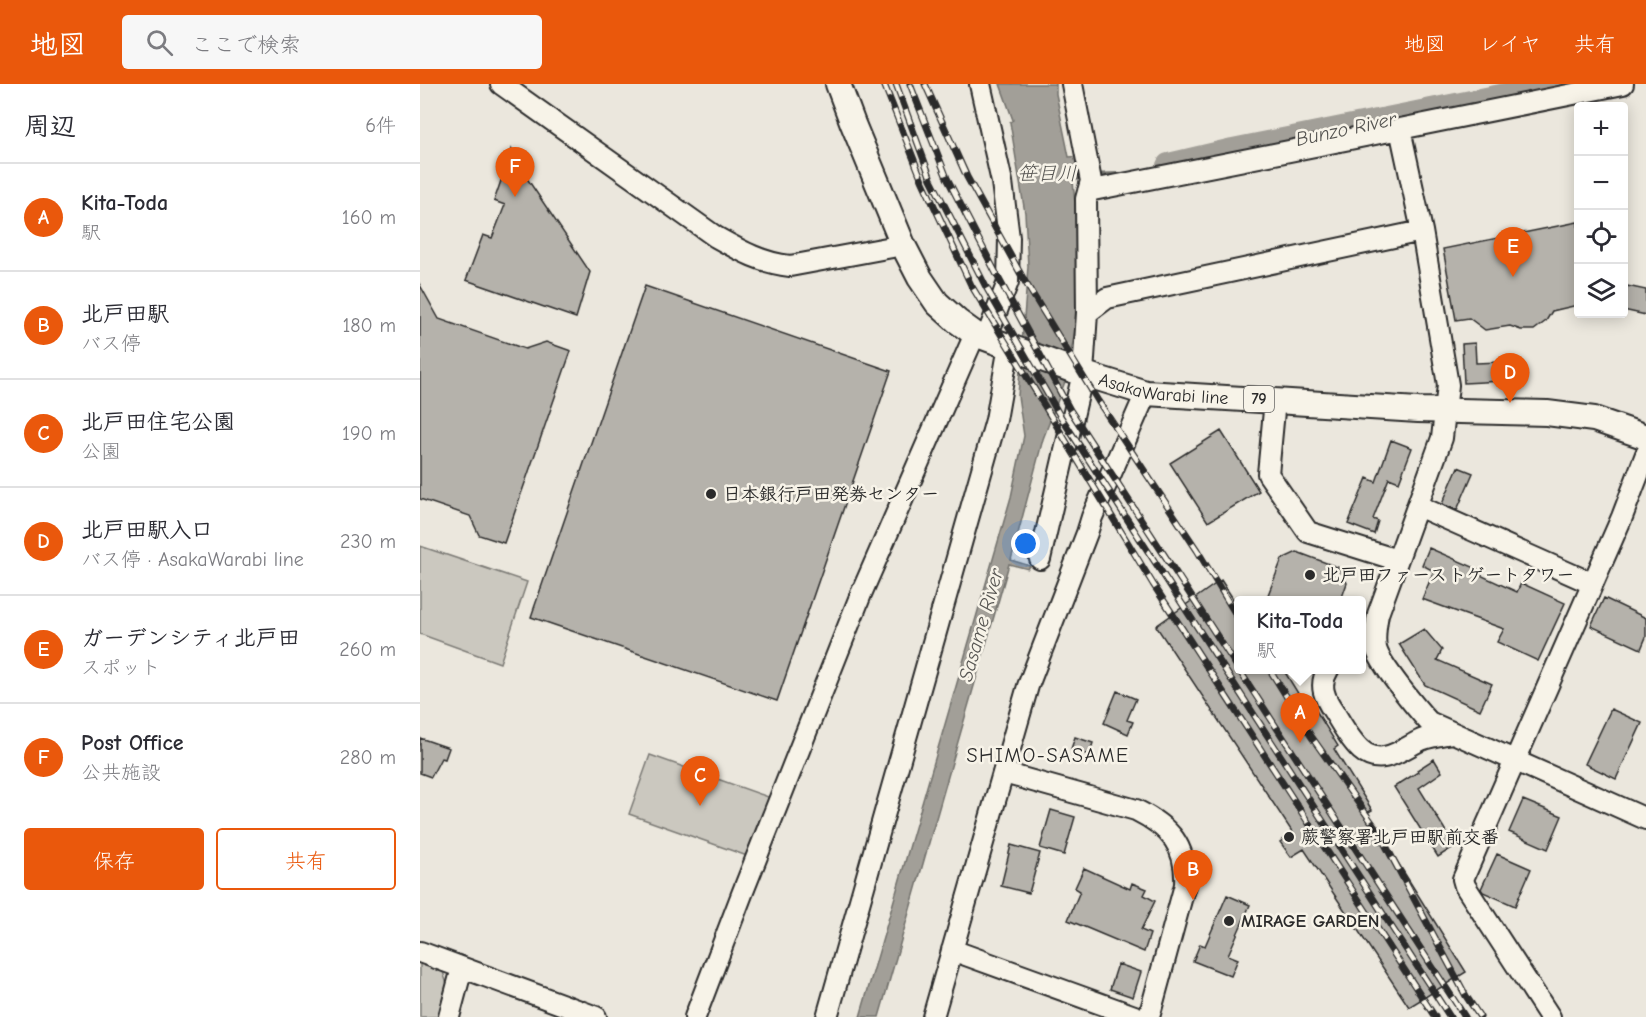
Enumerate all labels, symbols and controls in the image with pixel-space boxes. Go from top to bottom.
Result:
search box [122,15,542,69]
icon: search [143,26,176,59]
text: 地図 [30,29,86,61]
text: ここで検索 [191,32,301,58]
text: 地図 [1404,32,1446,56]
text: レイヤ [1479,32,1541,56]
text: 共有 [1574,32,1616,56]
map controls [1574,102,1628,318]
button: + [1574,102,1628,156]
water label: Bunzo River [1294,107,1399,151]
text: 周辺 [24,112,76,142]
text: 6件 [365,114,396,137]
pin: F [496,147,535,197]
button: − [1574,156,1628,210]
water label: 笹目川 [1017,162,1077,185]
text: Kita-Toda [81,190,168,216]
text: A [38,206,49,229]
text: 160 m [342,206,396,229]
button: locate [1574,210,1628,264]
text: 駅 [81,221,101,244]
pin: E [1494,228,1532,277]
button: layers [1574,264,1628,318]
text: 北戸田駅 [81,301,169,327]
text: B [37,314,50,337]
text: 180 m [342,314,396,337]
text: バス停 [81,332,141,355]
pin: D [1490,354,1530,403]
street label: AsakaWarabi line [1096,369,1229,409]
road number: 79 [1244,386,1274,412]
text: 北戸田住宅公園 [81,409,235,435]
text: C [37,422,50,445]
text: 190 m [342,422,396,445]
text: 公園 [81,440,121,463]
place label: 日本銀行戸田発券センター [723,484,939,505]
marker: 日本銀行戸田発券センター [704,487,718,501]
text: 北戸田駅入口 [81,517,213,543]
your location [1011,529,1040,558]
text: D [37,530,50,553]
text: 230 m [340,530,396,553]
text: バス停 · AsakaWarabi line [81,548,304,571]
water label: Sasame River [954,565,1008,684]
place label: 北戸田ファーストゲートタワー [1322,565,1574,586]
marker: 北戸田ファーストゲートタワー [1303,568,1317,582]
popup [1234,596,1366,674]
text: Kita-Toda [1256,608,1344,634]
text: ガーデンシティ北戸田 [81,625,300,651]
text: E [38,638,49,661]
text: 260 m [339,638,396,661]
text: 駅 [1256,639,1276,662]
text: スポット [81,656,161,679]
pin: A [1280,694,1320,743]
text: Post Office [81,730,184,756]
district label: SHIMO-SASAME [966,744,1130,767]
text: F [38,746,49,769]
text: 280 m [340,746,396,769]
pin: C [680,756,720,806]
text: 公共施設 [81,761,161,784]
place label: 蕨警察署北戸田駅前交番 [1301,827,1499,848]
button: 保存 [24,828,204,890]
button: 共有 [216,828,396,890]
marker: 蕨警察署北戸田駅前交番 [1282,830,1296,844]
pin: B [1174,850,1212,900]
place label: MIRAGE GARDEN [1241,911,1379,932]
marker: MIRAGE GARDEN [1222,914,1236,928]

